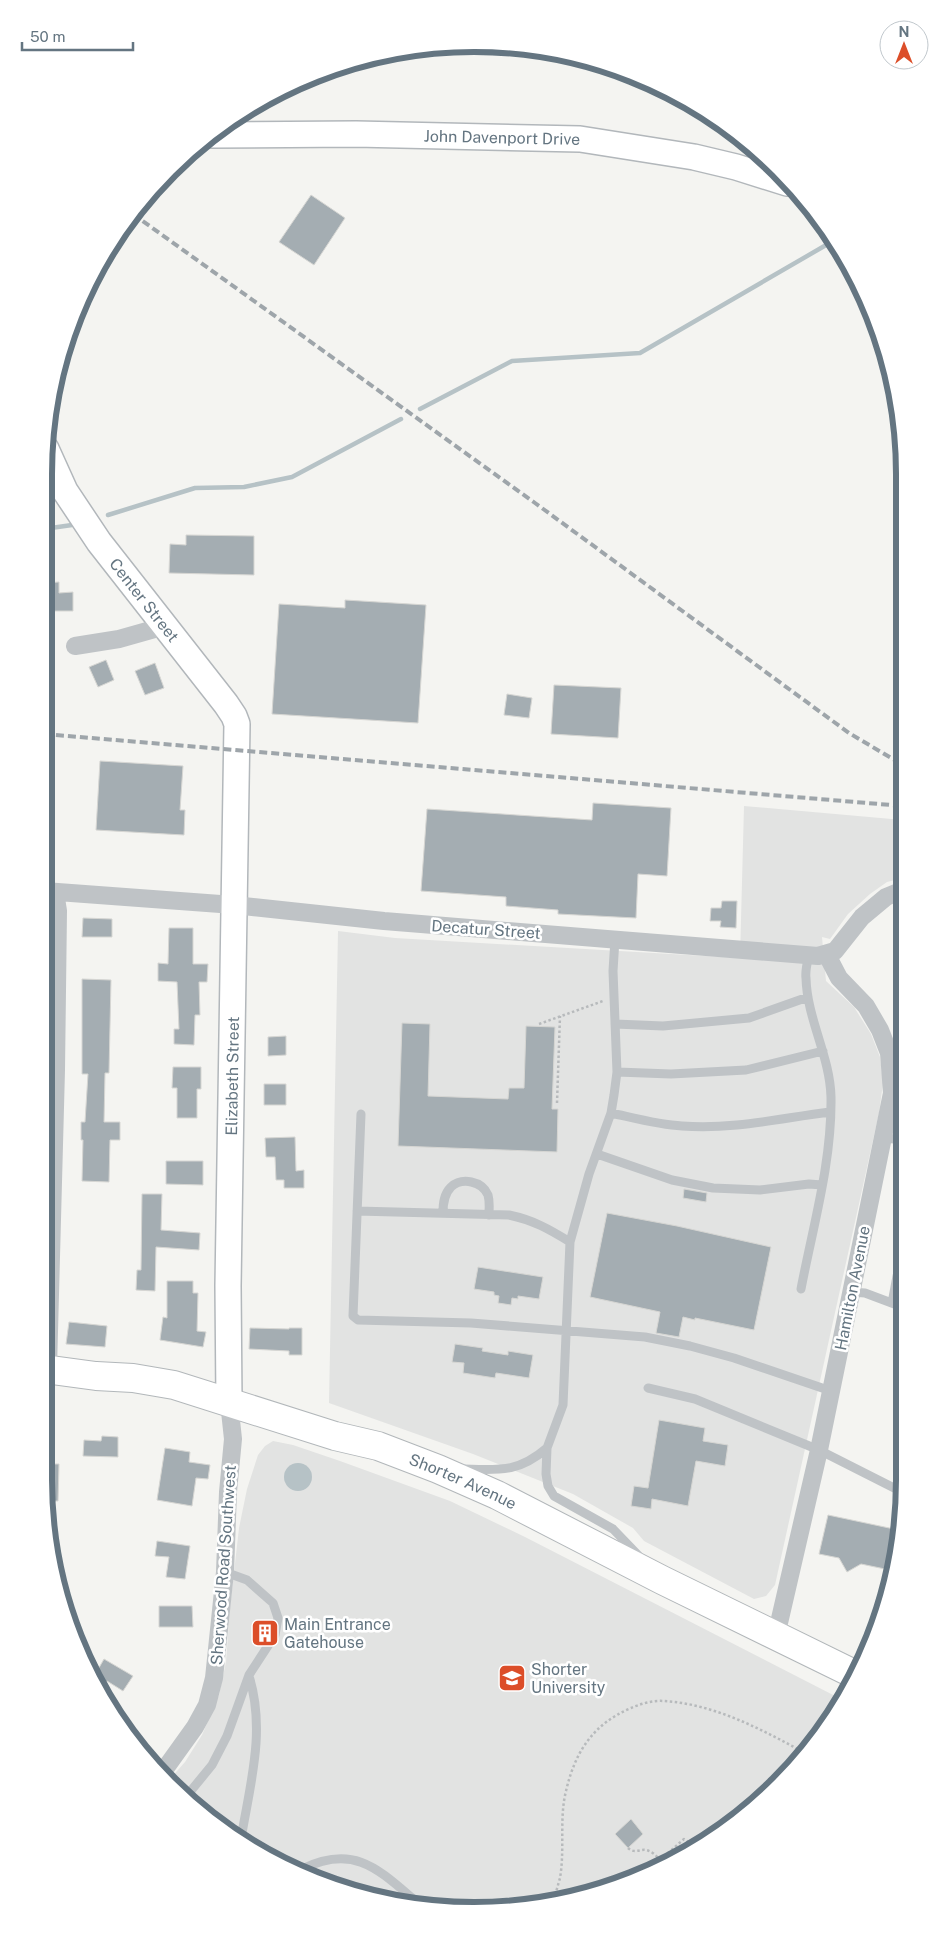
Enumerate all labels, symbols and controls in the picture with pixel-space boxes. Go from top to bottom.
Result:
scale bar [22,20,134,52]
north arrow [879,20,929,70]
text: N [899,24,909,40]
text: 50 m [30,28,65,45]
street label: John Davenport Drive [423,127,580,149]
street label: Center Street [105,555,183,646]
street label: Decatur Street [431,916,541,943]
street label: Elizabeth Street [222,1016,243,1136]
street label: Hamilton Avenue [831,1224,874,1352]
street label: Shorter Avenue [406,1450,520,1513]
street label: Sherwood Road Southwest [207,1464,240,1666]
place label: Main Entrance Gatehouse [284,1615,391,1652]
building icon: Main Entrance Gatehouse [250,1618,280,1648]
place label: Shorter University [531,1660,606,1697]
school or university icon: Shorter University [497,1663,527,1693]

